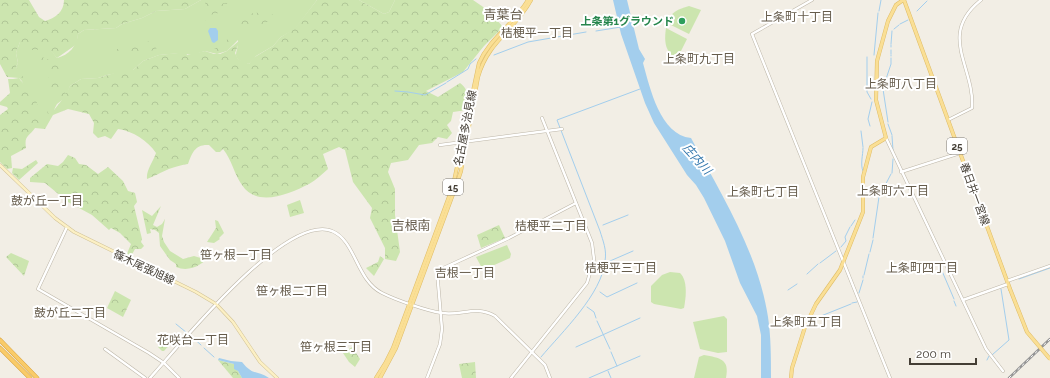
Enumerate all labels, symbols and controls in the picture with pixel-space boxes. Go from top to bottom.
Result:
district label: 青葉台 [483,7,523,22]
district label: 上条町十丁目 [761,10,833,24]
place label: 上条第1グラウンド [581,15,674,28]
marker: 上条第1グラウンド [677,16,687,26]
district label: 桔梗平一丁目 [501,26,573,40]
district label: 上条町九丁目 [663,52,735,66]
district label: 上条町八丁目 [865,77,937,91]
street label: 名古屋多治見線 [452,89,479,167]
road number: 25 [947,138,967,154]
water label: 庄内川 [680,141,716,179]
street label: 春日井一宮線 [957,161,992,227]
road number: 15 [443,179,463,195]
district label: 上条町六丁目 [857,184,929,198]
district label: 上条町七丁目 [727,185,799,199]
district label: 鼓が丘一丁目 [11,194,83,208]
district label: 吉根南 [391,218,431,233]
district label: 桔梗平二丁目 [515,219,587,233]
street label: 篠木尾張旭線 [111,248,176,287]
district label: 笹ヶ根一丁目 [200,248,272,262]
district label: 桔梗平三丁目 [585,261,657,275]
district label: 上条町四丁目 [886,261,958,275]
district label: 吉根一丁目 [435,266,495,280]
district label: 笹ヶ根二丁目 [256,284,328,298]
district label: 鼓が丘二丁目 [34,306,106,320]
district label: 上条町五丁目 [770,315,842,329]
district label: 花咲台一丁目 [157,333,229,347]
district label: 笹ヶ根三丁目 [300,340,372,354]
scale bar [910,340,976,366]
text: 200 m [916,347,951,361]

